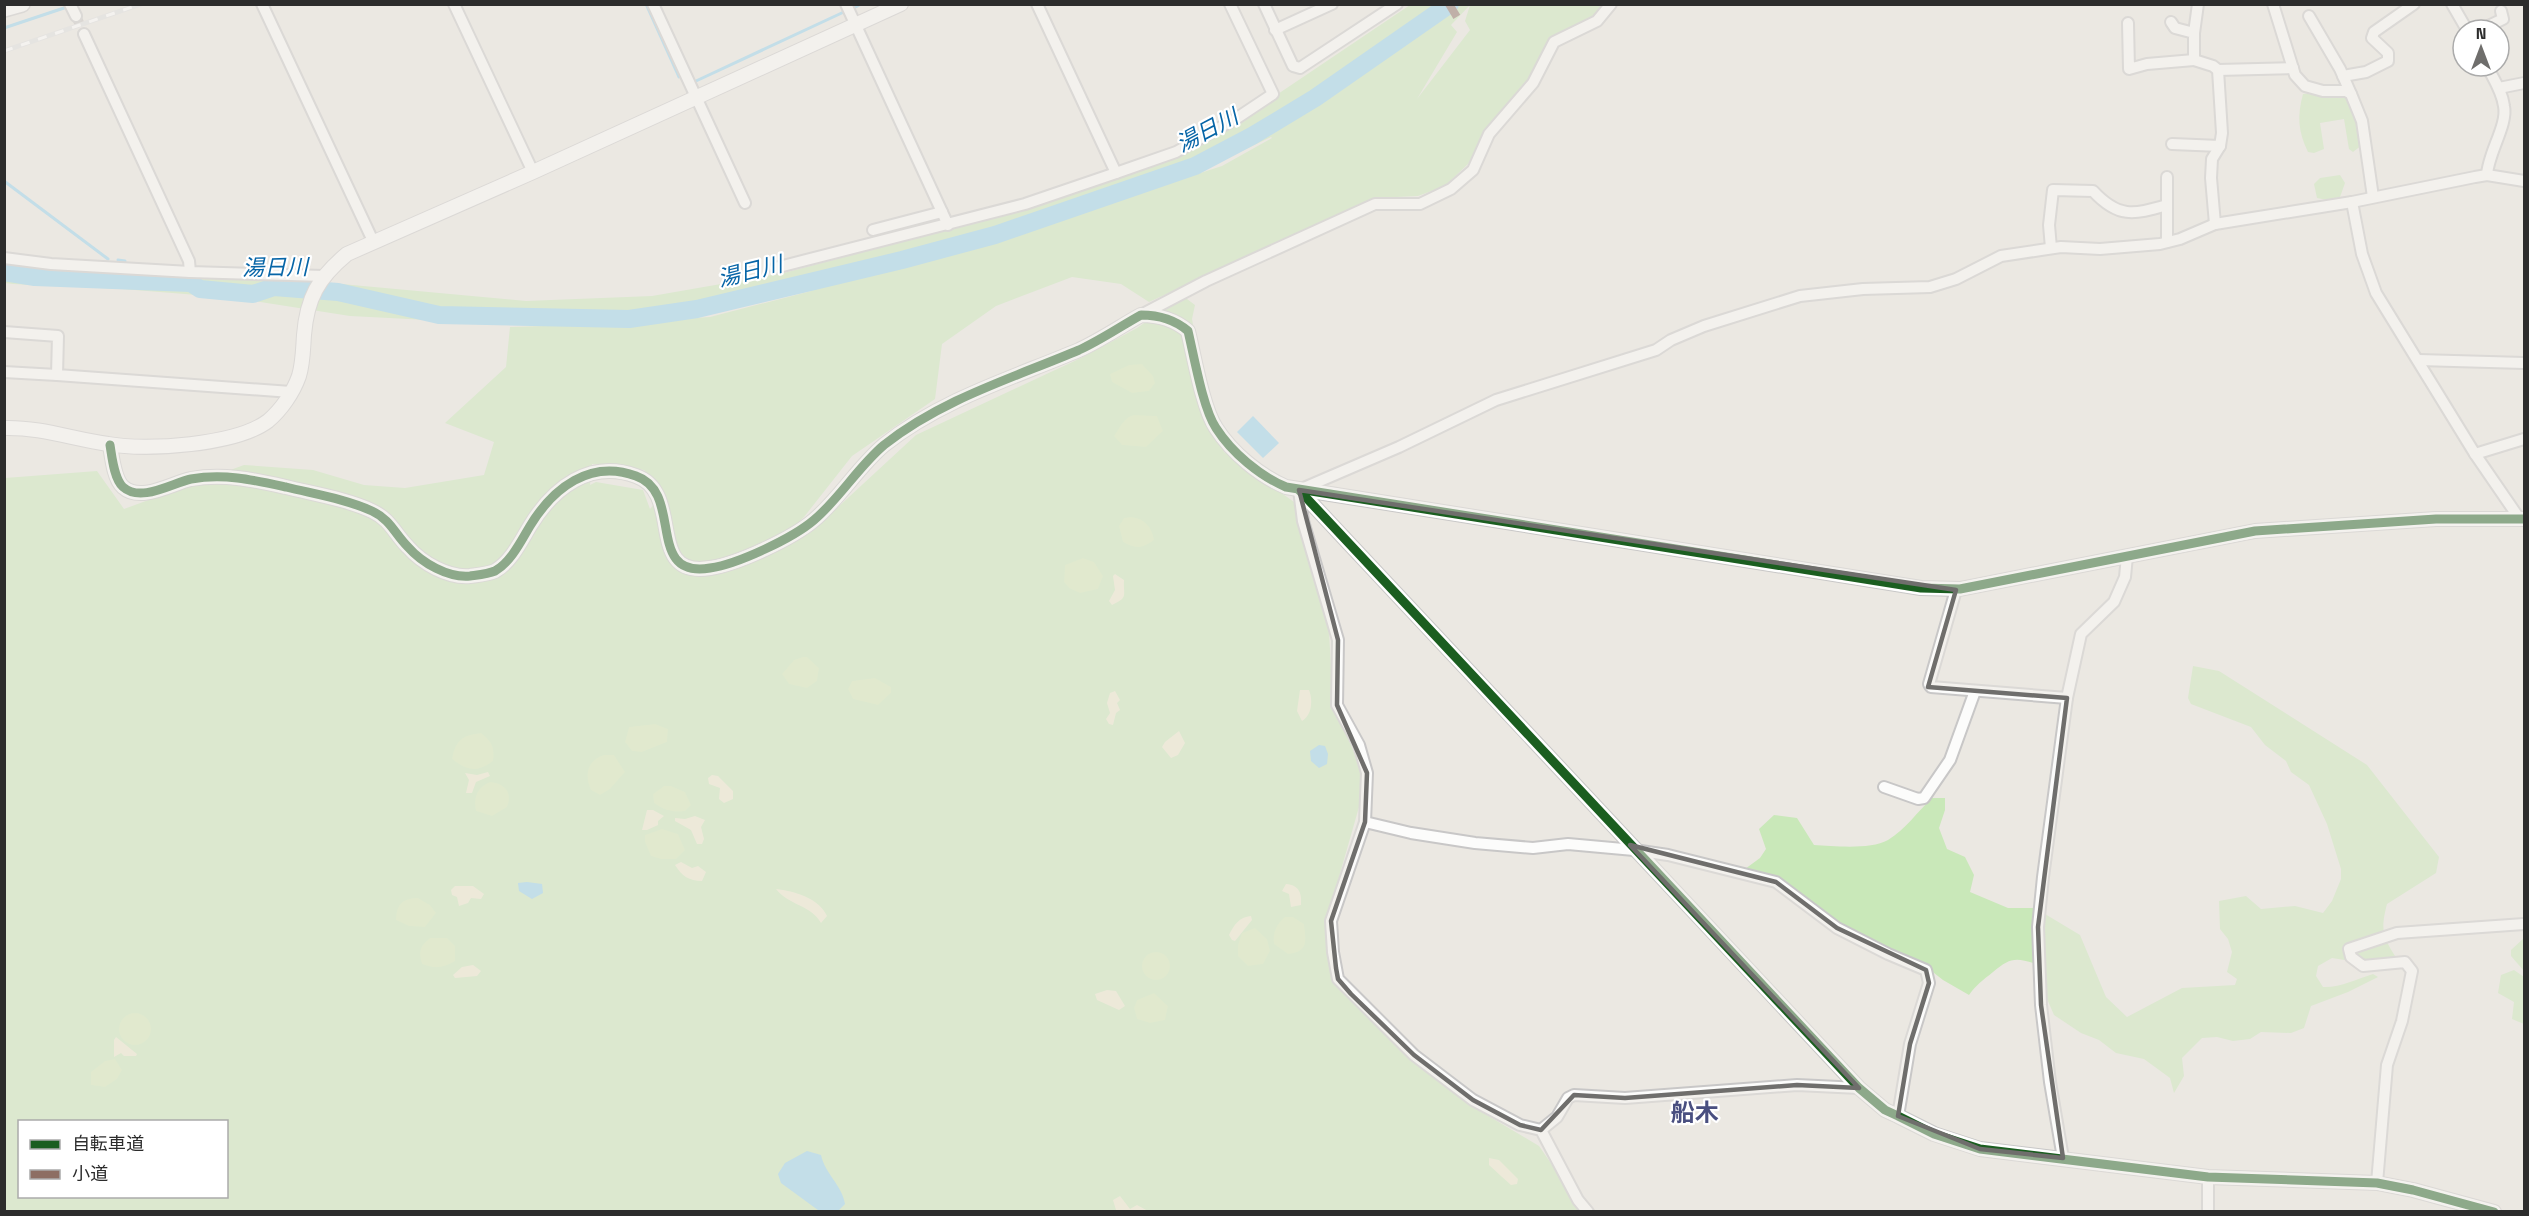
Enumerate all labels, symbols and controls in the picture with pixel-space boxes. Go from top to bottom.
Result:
north arrow [2451,18,2511,78]
text: N [2476,23,2486,44]
water label: 湯日川 [1171,101,1244,158]
water label: 湯日川 [715,249,787,293]
water label: 湯日川 [242,252,310,282]
district label: 船木 [1671,1097,1719,1128]
legend [18,1120,228,1198]
text: 自転車道 [72,1132,144,1155]
text: 小道 [72,1162,108,1185]

